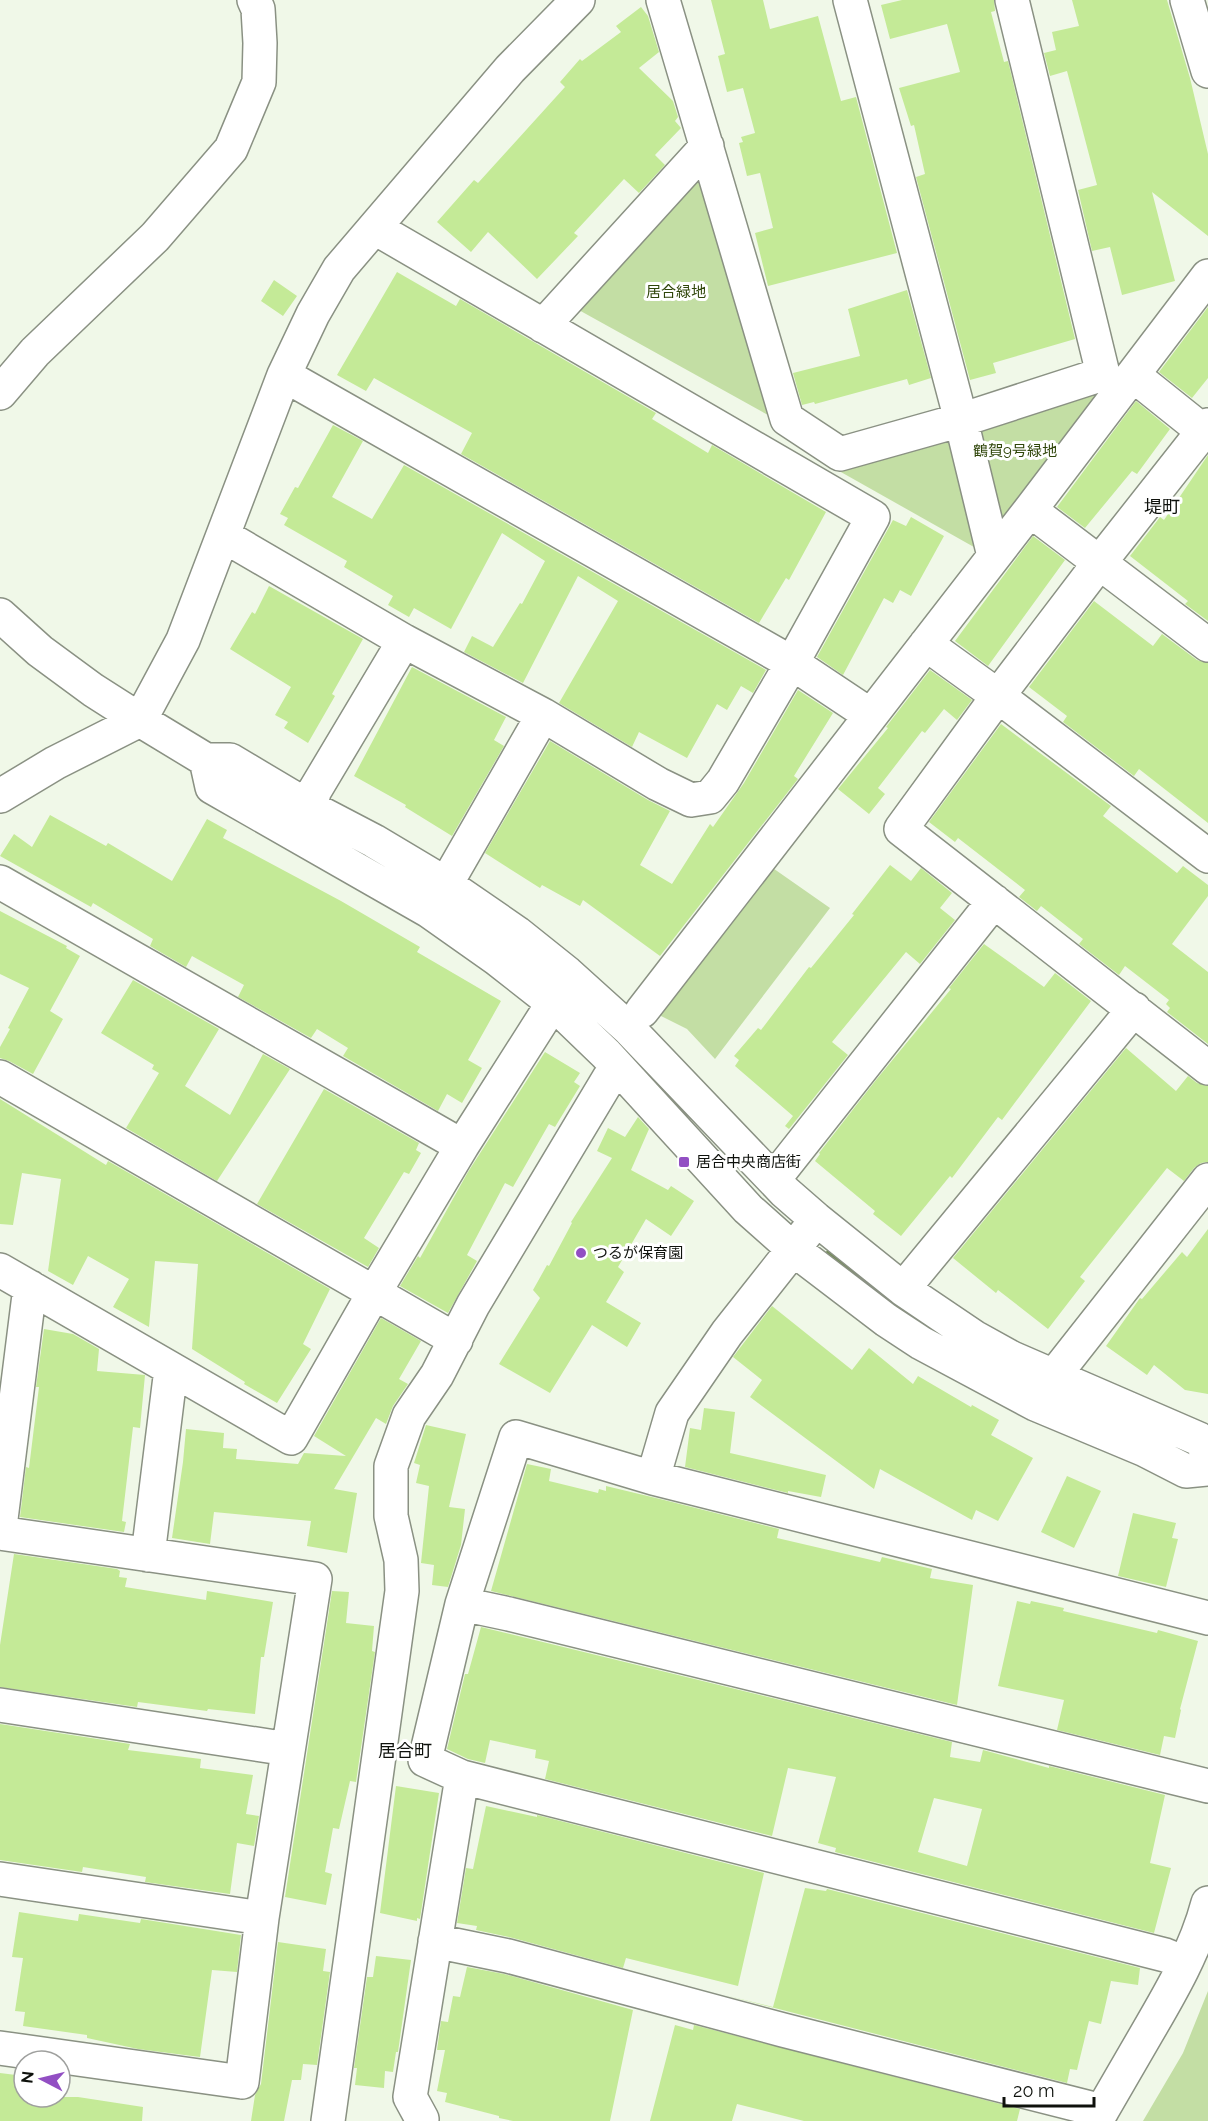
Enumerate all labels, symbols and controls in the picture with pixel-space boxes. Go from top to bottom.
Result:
park label: 居合緑地 [646,283,706,301]
park label: 鶴賀9号緑地 [973,442,1057,460]
district label: 堤町 [1144,496,1180,517]
place label: 居合中央商店街 [696,1153,801,1171]
marker: 居合中央商店街 [677,1155,691,1169]
place label: つるが保育園 [593,1244,683,1262]
marker: つるが保育園 [574,1246,588,1260]
district label: 居合町 [378,1740,432,1761]
north arrow [12,2049,72,2109]
text: N [17,2070,38,2084]
scale bar [1004,2070,1094,2108]
text: 20 m [1013,2080,1055,2101]

